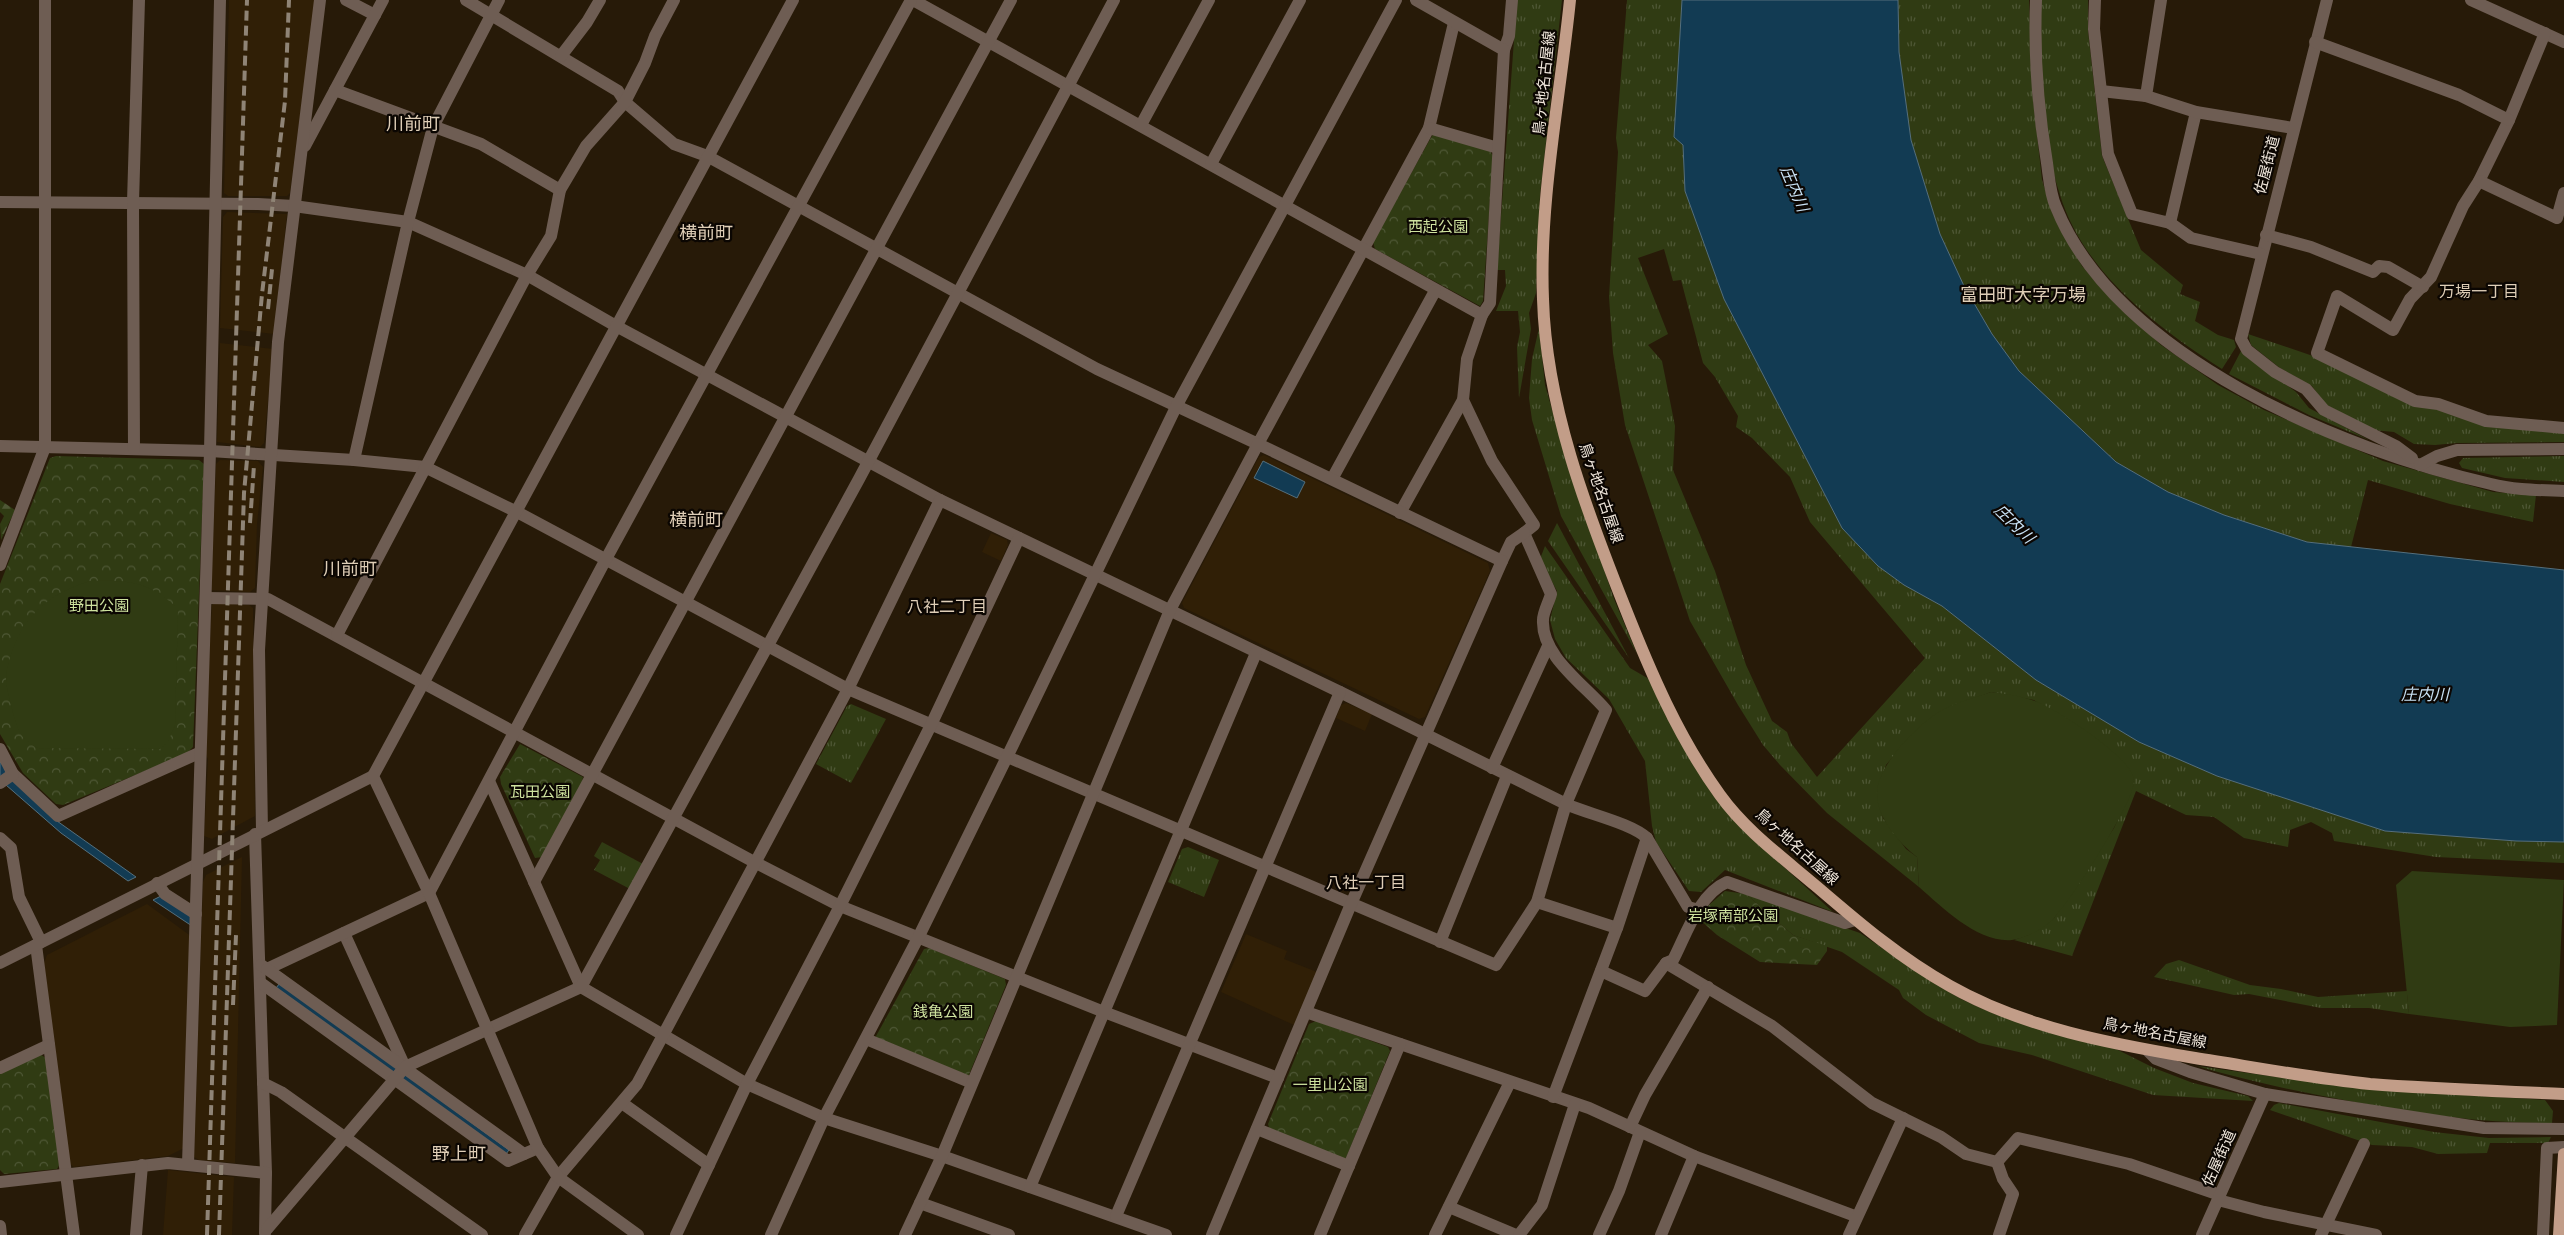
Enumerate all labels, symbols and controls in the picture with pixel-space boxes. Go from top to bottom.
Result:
street label: 鳥ヶ地名古屋線 [1529,30,1559,136]
district label: 川前町 [386,112,440,136]
street label: 佐屋街道 [2250,133,2284,197]
water label: 庄内川 [1774,163,1814,217]
park label: 西起公園 [1408,217,1468,237]
district label: 横前町 [679,221,733,245]
district label: 万場一丁目 [2439,281,2519,303]
district label: 富田町大字万場 [1960,283,2086,307]
street label: 鳥ヶ地名古屋線 [1574,440,1628,546]
water label: 庄内川 [1989,499,2040,550]
district label: 横前町 [669,508,723,532]
district label: 川前町 [323,557,377,581]
park label: 野田公園 [69,596,129,616]
district label: 八社二丁目 [907,596,987,618]
water label: 庄内川 [2401,684,2451,706]
park label: 瓦田公園 [510,782,570,802]
street label: 鳥ヶ地名古屋線 [1751,804,1843,890]
district label: 八社一丁目 [1326,872,1406,894]
park label: 岩塚南部公園 [1688,906,1778,926]
park label: 銭亀公園 [913,1002,973,1022]
street label: 鳥ヶ地名古屋線 [2102,1013,2208,1053]
park label: 一里山公園 [1292,1075,1368,1095]
street label: 佐屋街道 [2198,1127,2240,1189]
district label: 野上町 [432,1142,486,1166]

